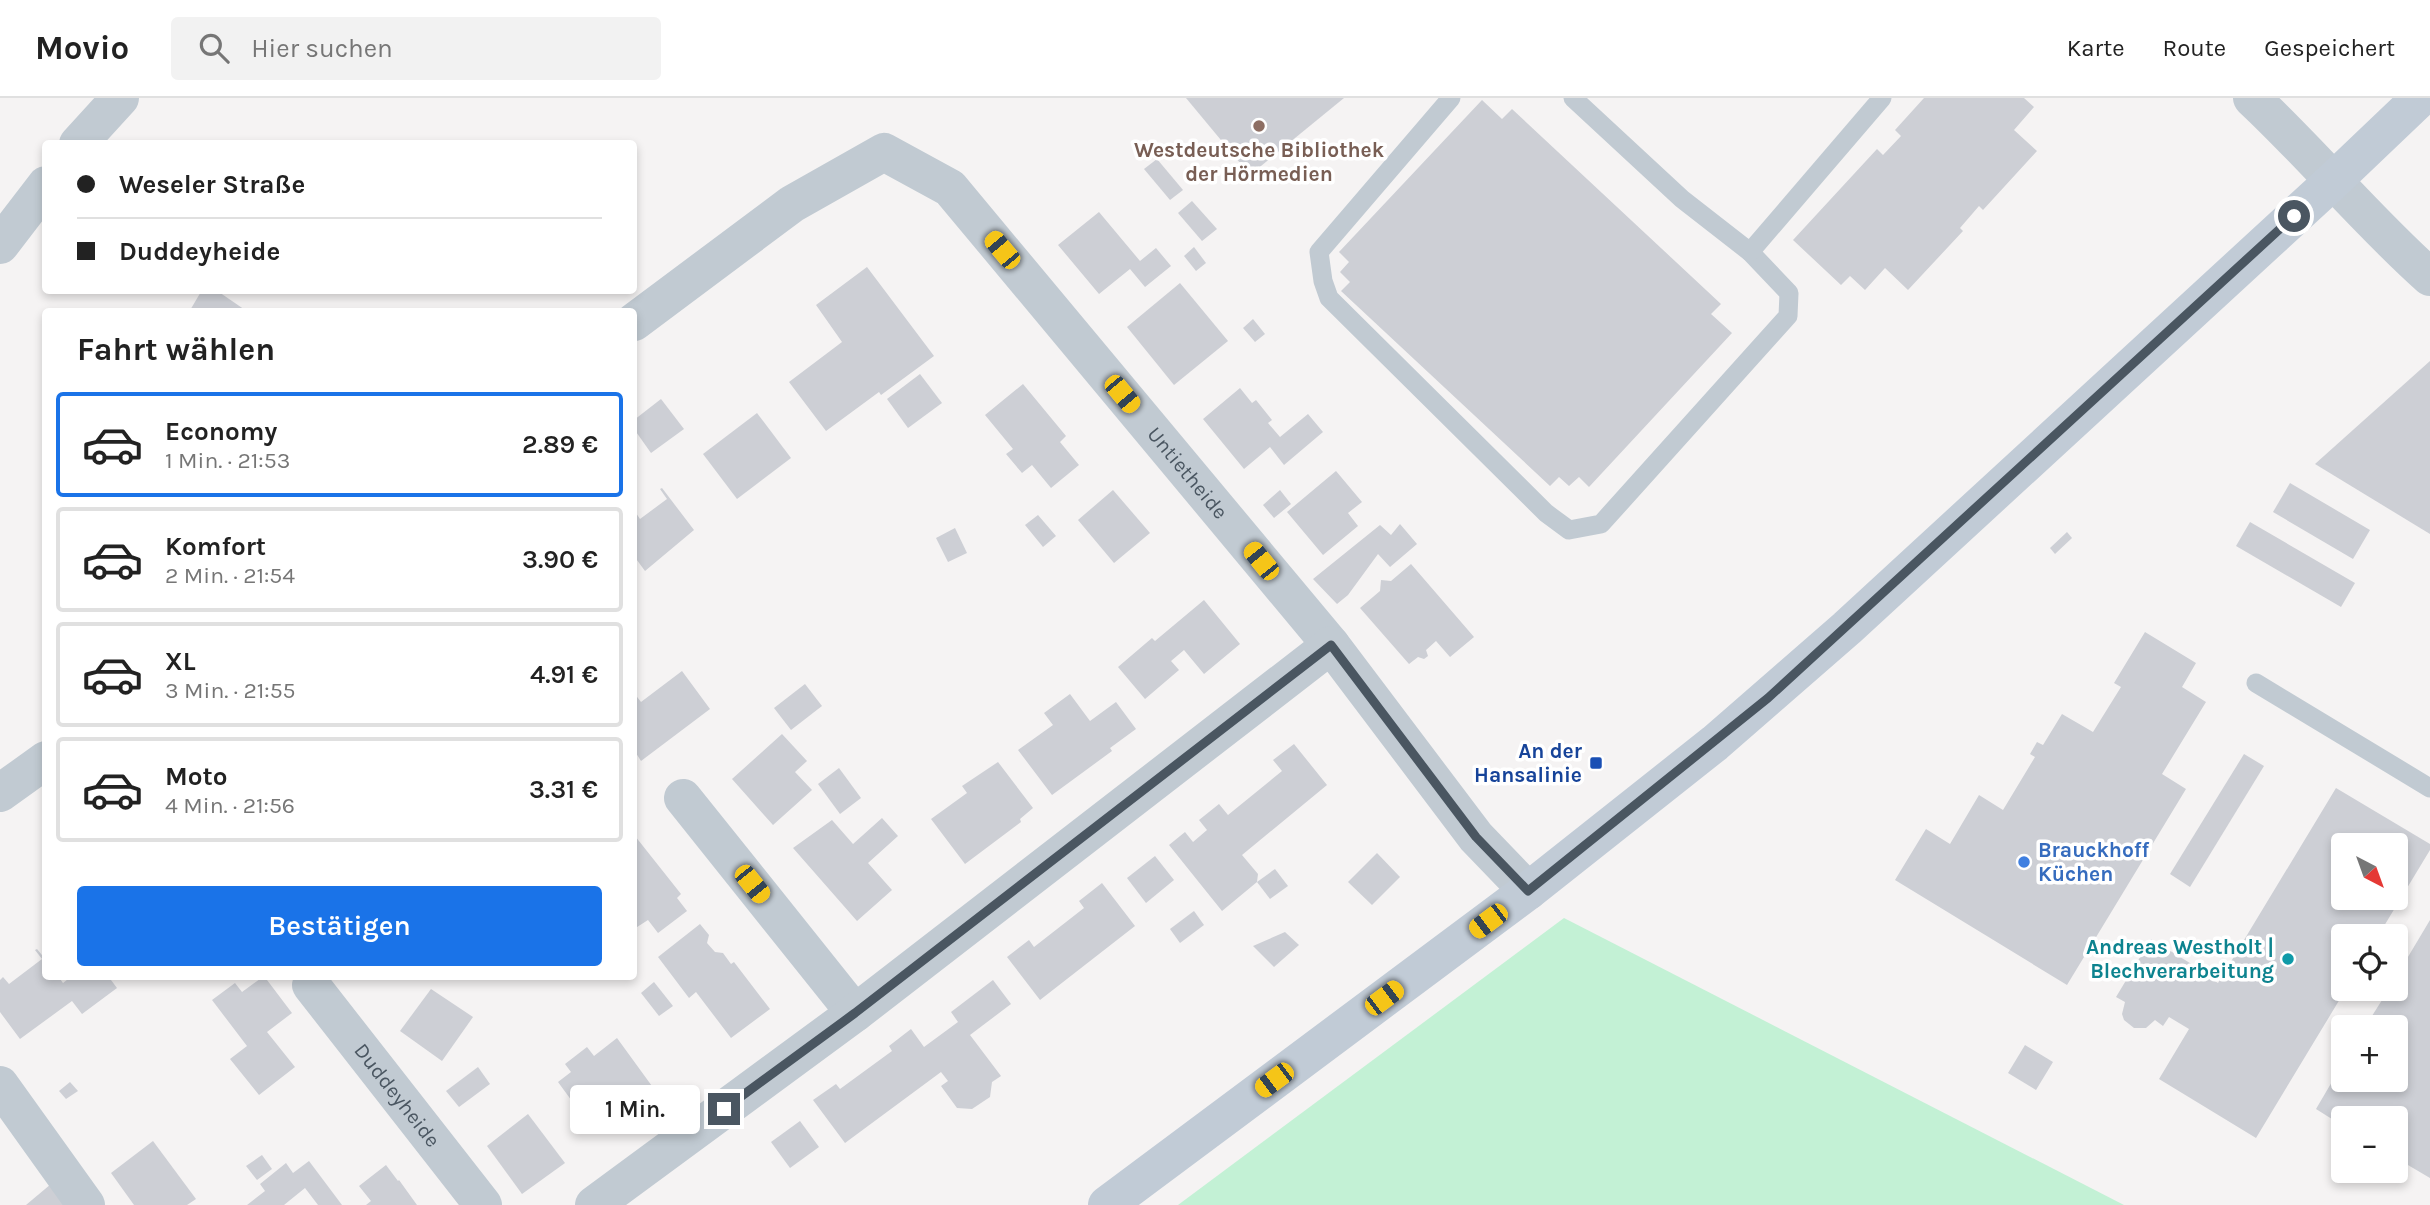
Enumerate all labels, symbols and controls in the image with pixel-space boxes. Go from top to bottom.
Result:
search box [171,17,661,80]
text: Movio [35,29,129,67]
icon: search [195,29,233,67]
text: Hier suchen [251,33,393,64]
text: Karte [2067,34,2125,62]
text: Route [2163,34,2226,62]
text: Gespeichert [2264,34,2395,62]
marker: Westdeutsche Bibliothek der Hörmedien [1251,118,1267,134]
place label: Westdeutsche Bibliothek der Hörmedien [1134,138,1385,186]
text: Weseler Straße [119,169,305,200]
route start [2278,200,2310,232]
car [981,227,1024,273]
text: Duddeyheide [119,236,280,267]
text: Fahrt wählen [77,331,275,368]
car [1101,371,1144,417]
icon: car [81,413,144,476]
text: Economy [165,416,277,447]
street label: Untietheide [1142,422,1233,524]
text: 2.89 € [522,429,598,460]
text: 1 Min. · 21:53 [165,447,290,474]
icon: car [81,528,144,591]
text: Komfort [165,531,266,562]
car [1240,538,1283,584]
text: 3.90 € [522,544,598,575]
text: 2 Min. · 21:54 [165,562,295,589]
icon: car [81,643,144,706]
text: XL [165,646,196,677]
text: 4.91 € [530,659,598,690]
text: 3 Min. · 21:55 [165,677,296,704]
place label: An der Hansalinie [1474,739,1583,787]
marker: An der Hansalinie [1588,755,1604,771]
icon: car [81,758,144,821]
text: Moto [165,761,227,792]
text: 3.31 € [529,774,598,805]
text: 4 Min. · 21:56 [165,792,295,819]
north arrow [2331,833,2408,910]
map controls [2331,833,2408,1183]
place label: Brauckhoff Küchen [2038,838,2150,886]
marker: Brauckhoff Küchen [2016,854,2032,870]
car [731,861,774,907]
button: Bestätigen [77,886,602,966]
car [1465,900,1512,942]
button: locate [2331,924,2408,1001]
place label: Andreas Westholt | Blechverarbeitung [2086,935,2274,983]
marker: Andreas Westholt | Blechverarbeitung [2280,951,2296,967]
car [1361,977,1408,1019]
button: + [2331,1015,2408,1092]
street label: Duddeyheide [349,1039,445,1152]
car [1251,1059,1298,1101]
callout: 1 Min. [570,1084,700,1134]
route end [708,1093,740,1125]
text: 1 Min. [605,1096,665,1123]
button: − [2331,1106,2408,1183]

